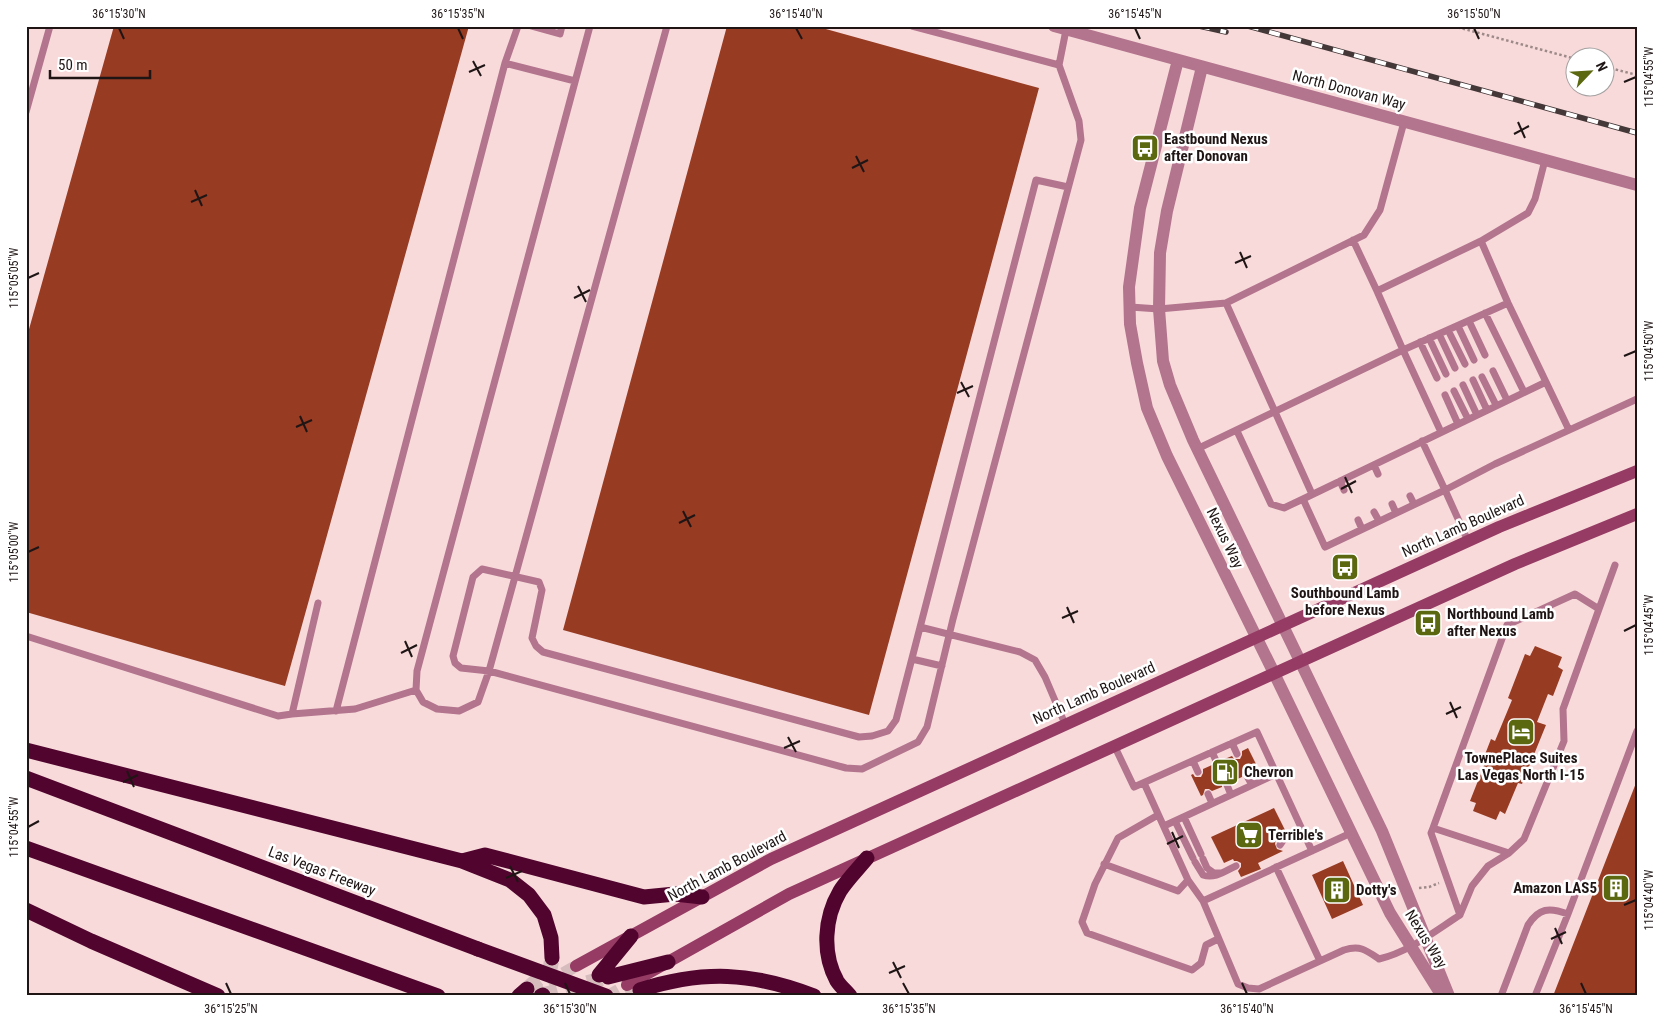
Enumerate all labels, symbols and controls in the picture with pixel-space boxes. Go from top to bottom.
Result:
text: 36°15'30"N [92,7,146,21]
text: 36°15'35"N [431,7,485,21]
text: 36°15'40"N [769,7,823,21]
text: 36°15'45"N [1108,7,1162,21]
text: 36°15'50"N [1447,7,1501,21]
text: 115°04'55"W [1642,46,1656,108]
scale bar [50,48,150,80]
north arrow [1566,48,1616,98]
text: 50 m [58,56,88,74]
text: N [1593,59,1611,74]
street label: North Donovan Way [1290,66,1408,114]
place label: Eastbound Nexus after Donovan [1164,130,1268,165]
bus stop icon: Eastbound Nexus after Donovan [1130,133,1160,163]
text: 115°05'05"W [7,247,21,309]
text: 115°04'50"W [1642,320,1656,382]
street label: North Lamb Boulevard [1399,491,1527,561]
street label: Nexus Way [1203,505,1247,571]
text: 115°05'00"W [7,521,21,583]
bus stop icon: Southbound Lamb before Nexus [1330,552,1360,582]
place label: Southbound Lamb before Nexus [1291,584,1399,619]
text: 115°04'45"W [1642,594,1656,656]
place label: Northbound Lamb after Nexus [1447,605,1554,640]
bus stop icon: Northbound Lamb after Nexus [1413,608,1443,638]
street label: North Lamb Boulevard [1030,658,1158,728]
hotel icon: TownePlace Suites Las Vegas North I-15 [1506,717,1536,747]
place label: TownePlace Suites Las Vegas North I-15 [1458,749,1584,784]
fuel station icon: Chevron [1210,757,1240,787]
place label: Chevron [1244,763,1293,781]
text: 115°04'55"W [7,796,21,858]
supermarket icon: Terrible's [1234,820,1264,850]
place label: Terrible's [1268,826,1323,844]
street label: North Lamb Boulevard [664,827,790,905]
street label: Las Vegas Freeway [266,842,378,900]
text: 115°04'40"W [1642,869,1656,931]
building icon: Amazon LAS5 [1601,873,1631,903]
building icon: Dotty's [1322,875,1352,905]
place label: Amazon LAS5 [1513,879,1597,897]
place label: Dotty's [1356,881,1397,899]
street label: Nexus Way [1401,907,1451,971]
text: 36°15'25"N [204,1002,258,1016]
text: 36°15'30"N [543,1002,597,1016]
text: 36°15'35"N [882,1002,936,1016]
text: 36°15'40"N [1220,1002,1274,1016]
text: 36°15'45"N [1559,1002,1613,1016]

